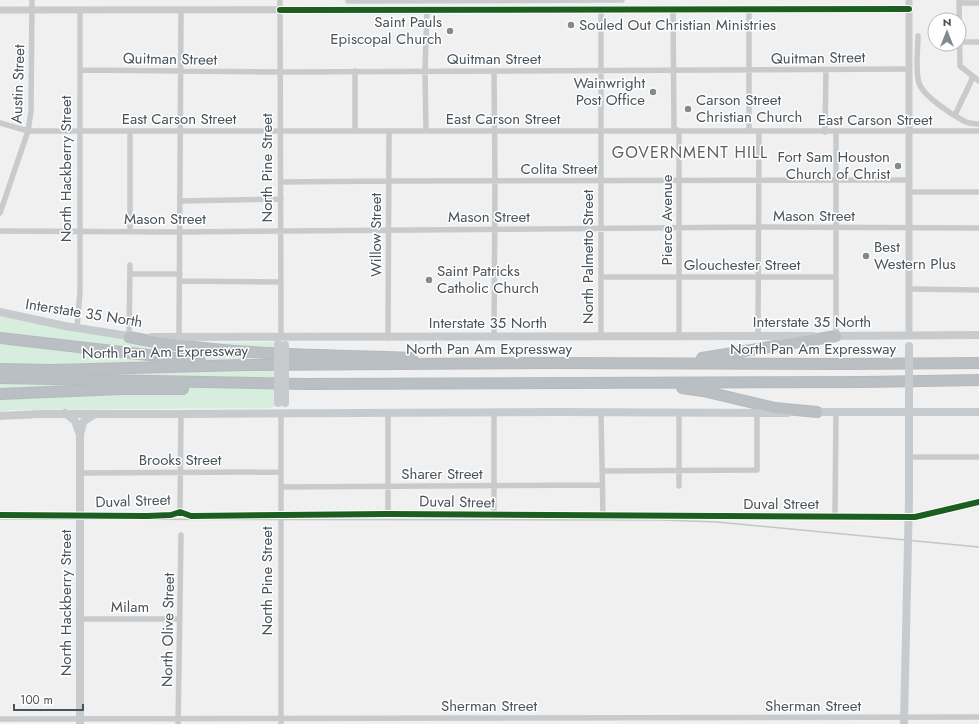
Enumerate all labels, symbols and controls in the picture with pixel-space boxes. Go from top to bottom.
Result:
place label: Saint Pauls Episcopal Church [330,11,442,50]
north arrow [927,12,967,52]
place label: Souled Out Christian Ministries [579,14,776,36]
text: N [943,14,951,30]
marker: Souled Out Christian Ministries [566,20,576,30]
marker: Saint Pauls Episcopal Church [445,26,455,36]
street label: Austin Street [6,44,30,124]
street label: Quitman Street [771,46,866,70]
street label: Quitman Street [123,47,218,71]
street label: Quitman Street [447,48,542,70]
place label: Wainwright Post Office [573,72,645,111]
marker: Wainwright Post Office [648,87,658,97]
place label: Carson Street Christian Church [696,89,802,128]
street label: North Hackberry Street [55,95,77,242]
marker: Carson Street Christian Church [683,104,693,114]
street label: East Carson Street [122,108,237,130]
street label: East Carson Street [446,108,561,130]
street label: East Carson Street [818,109,933,131]
street label: North Pine Street [256,113,278,222]
district label: GOVERNMENT HILL [612,141,768,164]
place label: Fort Sam Houston Church of Christ [777,146,890,185]
street label: Colita Street [521,158,598,180]
marker: Fort Sam Houston Church of Christ [893,161,903,171]
street label: Pierce Avenue [656,174,678,265]
street label: North Palmetto Street [577,189,599,324]
street label: Willow Street [365,193,387,277]
street label: Mason Street [773,205,855,227]
street label: Mason Street [448,206,530,228]
street label: Mason Street [124,208,206,230]
place label: Best Western Plus [874,236,956,275]
marker: Best Western Plus [861,251,871,261]
street label: Glouchester Street [684,254,801,276]
place label: Saint Patricks Catholic Church [437,260,539,299]
marker: Saint Patricks Catholic Church [424,275,434,285]
street label: Interstate 35 North [24,293,144,333]
street label: Interstate 35 North [753,311,871,333]
street label: Interstate 35 North [429,312,547,334]
street label: North Pan Am Expressway [406,338,572,360]
street label: North Pan Am Expressway [730,338,896,360]
street label: North Pan Am Expressway [82,340,249,364]
street label: Brooks Street [139,449,222,471]
street label: Sharer Street [401,463,483,485]
street label: Duval Street [95,489,172,513]
street label: Duval Street [419,490,495,514]
street label: Duval Street [743,493,819,515]
street label: North Pine Street [256,526,278,635]
street label: North Hackberry Street [55,529,77,676]
street label: North Olive Street [156,572,180,687]
street label: Milam [111,596,149,618]
scale bar [14,686,83,712]
text: 100 m [20,691,53,709]
street label: Sherman Street [441,695,537,717]
street label: Sherman Street [765,695,861,717]

